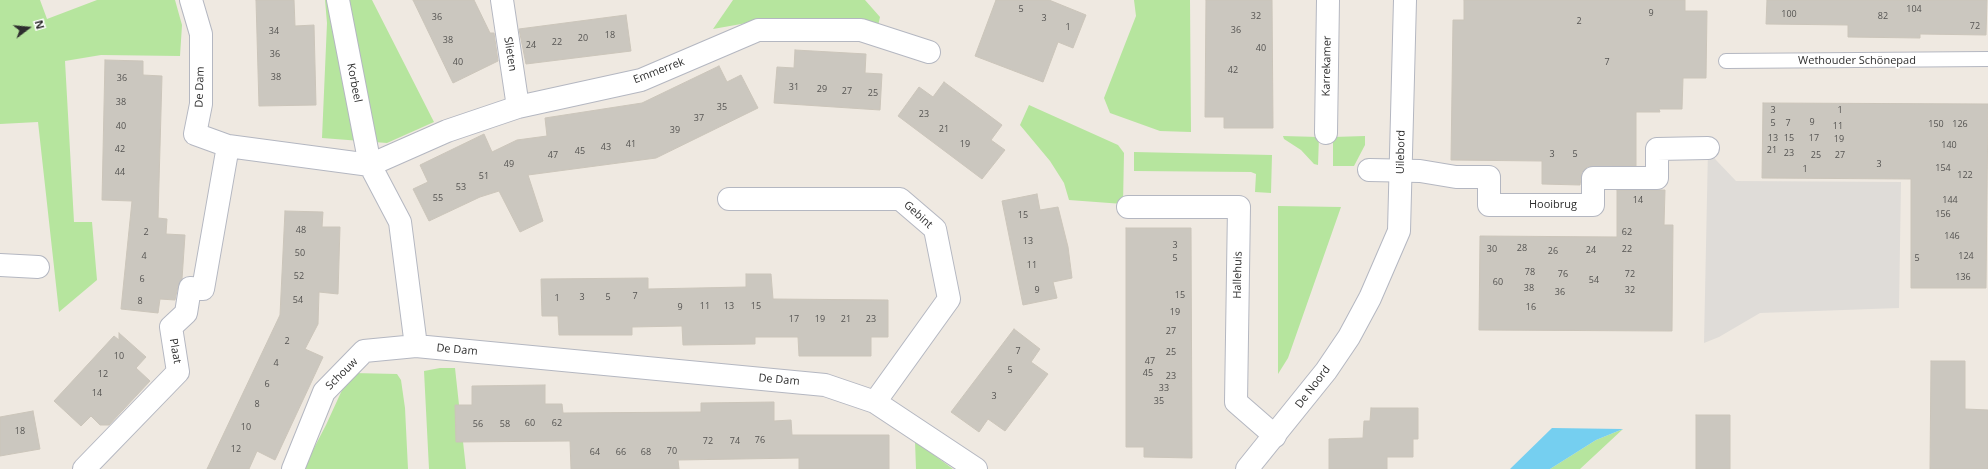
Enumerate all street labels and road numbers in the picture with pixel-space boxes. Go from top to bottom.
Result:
street label: Slieten [501,36,519,72]
street label: Karrekamer [1320,36,1334,96]
street label: Wethouder Schönepad [1798,54,1916,68]
street label: Emmerrek [632,55,686,87]
street label: Korbeel [344,62,364,104]
street label: De Dam [193,66,207,108]
street label: Uilebord [1394,130,1408,174]
street label: Hooibrug [1529,198,1577,212]
street label: Gebint [901,199,935,231]
street label: Hallehuis [1231,251,1245,299]
street label: Plaat [166,337,184,365]
street label: De Dam [436,342,478,358]
street label: Schouw [323,355,361,393]
street label: De Noord [1293,363,1333,411]
street label: De Dam [758,372,800,388]

